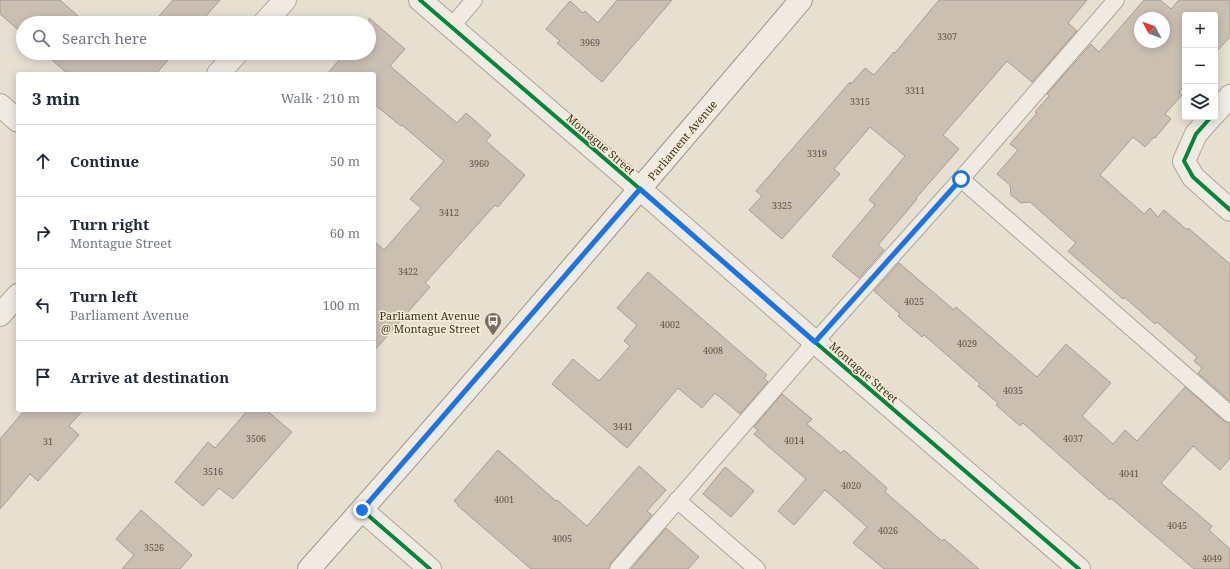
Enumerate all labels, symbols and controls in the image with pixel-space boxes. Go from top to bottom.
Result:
north arrow [1134,12,1170,48]
map controls [1182,12,1218,120]
button: + [1182,12,1218,48]
search box [16,16,376,60]
icon: search [30,27,52,49]
text: Search here [62,28,147,48]
house number: 3307 [937,30,957,43]
house number: 3969 [580,36,600,49]
button: − [1182,48,1218,84]
house number: 3311 [905,84,925,97]
button: layers [1182,84,1218,120]
text: 3 min [32,87,80,110]
text: Walk · 210 m [281,89,360,107]
house number: 3315 [850,95,870,108]
street label: Parliament Avenue [644,97,720,183]
street label: Montague Street [564,110,639,178]
house number: 3319 [807,147,827,160]
icon: ahead [32,150,54,172]
text: Continue [70,151,139,171]
text: 50 m [330,152,360,170]
house number: 3960 [469,157,489,170]
route start [952,170,970,188]
house number: 3325 [772,199,792,212]
house number: 3412 [439,206,459,219]
text: Turn right [70,214,149,234]
icon: right [32,222,54,244]
text: 60 m [330,224,360,242]
text: Montague Street [70,234,172,252]
house number: 3422 [398,265,418,278]
text: Turn left [70,286,138,306]
icon: left [32,294,54,316]
house number: 4025 [904,295,924,308]
text: 100 m [323,296,360,314]
text: Parliament Avenue [70,306,189,324]
place label: Parliament Avenue @ Montague Street [379,308,480,336]
bus stop icon: Parliament Avenue @ Montague Street [483,311,503,336]
house number: 4002 [660,318,680,331]
house number: 4029 [957,337,977,350]
street label: Montague Street [827,338,902,406]
house number: 4008 [703,344,723,357]
icon: arrive [32,366,54,388]
text: Arrive at destination [70,367,229,387]
house number: 4035 [1003,384,1023,397]
house number: 3441 [613,420,633,433]
house number: 3506 [246,432,266,445]
house number: 4037 [1063,432,1083,445]
house number: 4014 [784,434,804,447]
house number: 31 [43,435,53,448]
house number: 3516 [203,465,223,478]
house number: 4041 [1119,467,1139,480]
house number: 4020 [841,479,861,492]
house number: 4001 [494,493,514,506]
route end [353,501,371,519]
house number: 4045 [1167,519,1187,532]
house number: 4026 [878,524,898,537]
house number: 4005 [552,532,572,545]
house number: 3526 [144,541,164,554]
house number: 4049 [1202,552,1222,565]

